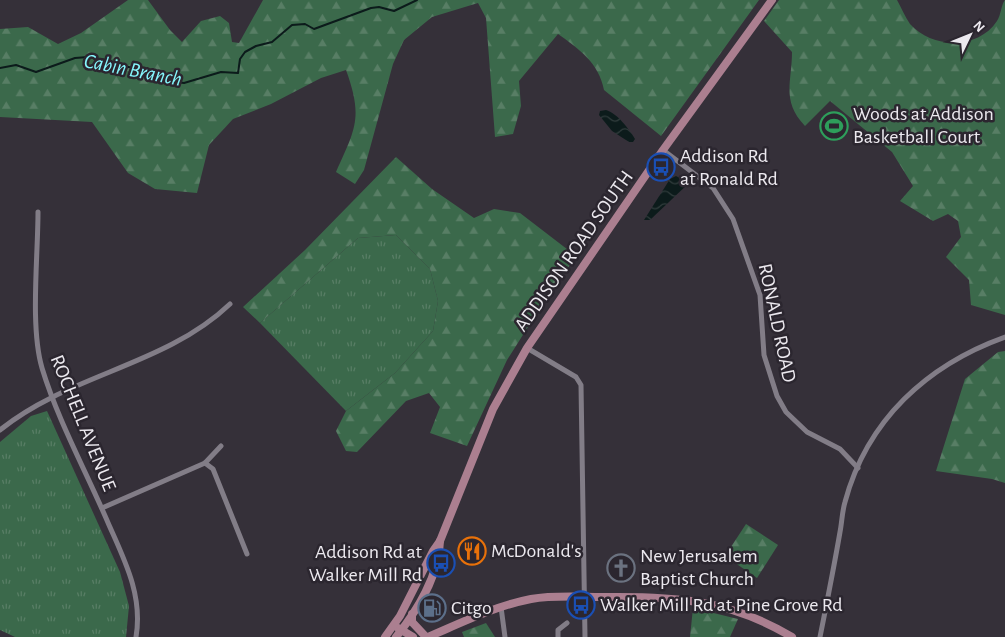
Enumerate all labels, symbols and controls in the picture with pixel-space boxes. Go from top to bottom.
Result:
north arrow [945,10,995,60]
text: N [970,18,987,35]
water label: Cabin Branch [82,50,184,90]
place label: Woods at Addison Basketball Court [853,104,994,147]
sports icon: Woods at Addison Basketball Court [819,111,849,141]
place label: Addison Rd at Ronald Rd [680,146,778,189]
bus stop icon: Addison Rd at Ronald Rd [646,152,676,182]
street label: ADDISON ROAD SOUTH [511,167,637,335]
street label: RONALD ROAD [755,262,799,384]
street label: ROCHELL AVENUE [47,352,120,494]
restaurant icon: McDonald's [457,536,487,566]
place label: McDonald's [491,541,582,561]
place label: Addison Rd at Walker Mill Rd [309,542,423,585]
place label: New Jerusalem Baptist Church [640,546,758,589]
bus stop icon: Addison Rd at Walker Mill Rd [426,548,456,578]
church icon: New Jerusalem Baptist Church [606,553,636,583]
bus stop icon: Walker Mill Rd at Pine Grove Rd [566,590,596,620]
fuel station icon: Citgo [417,593,447,623]
place label: Walker Mill Rd at Pine Grove Rd [600,595,843,615]
place label: Citgo [451,598,492,618]

